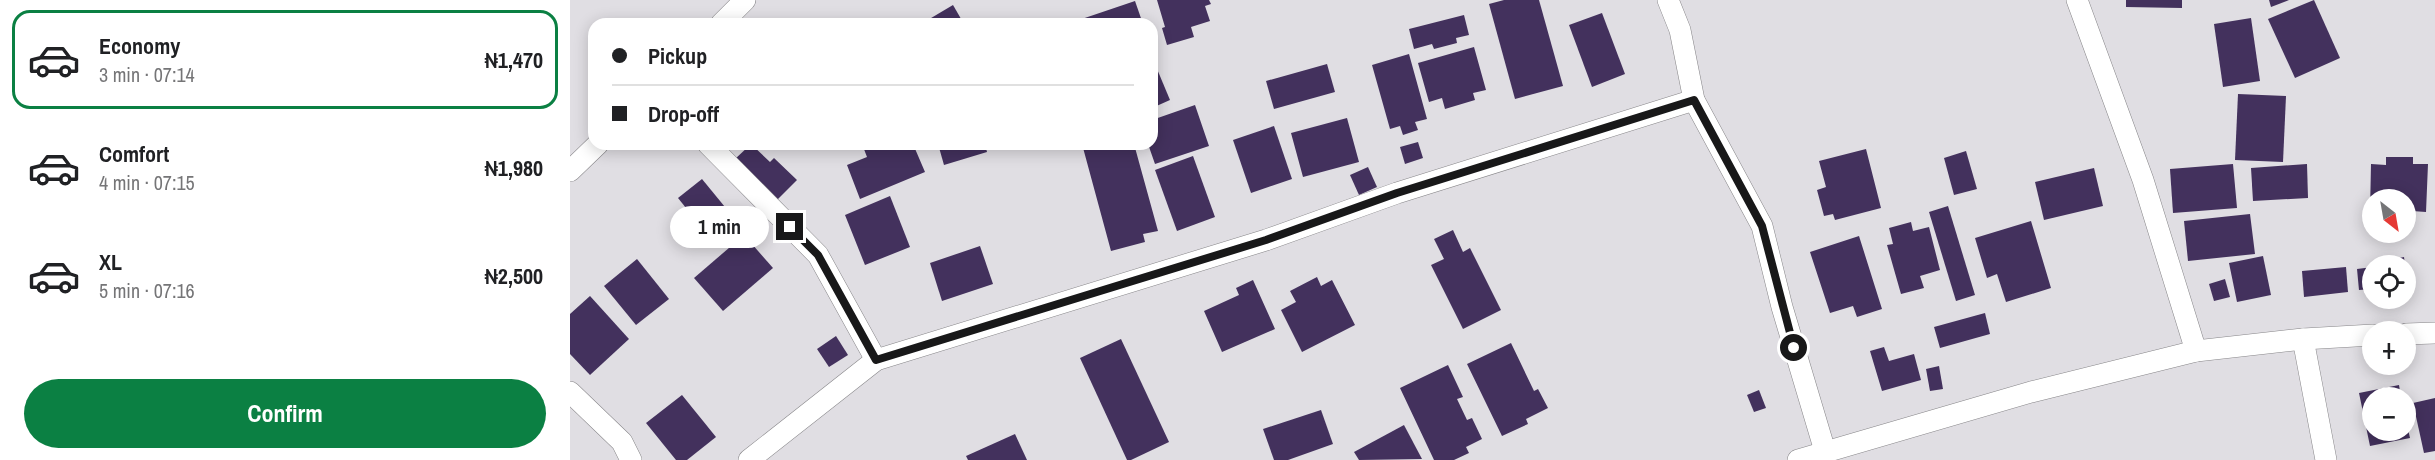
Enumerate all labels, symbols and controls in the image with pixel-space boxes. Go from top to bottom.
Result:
text: Economy [99,31,180,61]
icon: car [27,33,81,87]
text: Pickup [648,41,707,71]
text: ₦1,470 [485,45,543,75]
text: 3 min · 07:14 [99,61,195,88]
text: Drop-off [648,99,719,129]
text: Comfort [99,139,169,169]
icon: car [27,141,81,195]
text: ₦1,980 [485,153,543,183]
text: 4 min · 07:15 [99,169,195,196]
north arrow [2362,189,2416,243]
map controls [2362,189,2416,441]
callout: 1 min [670,206,769,248]
text: 1 min [698,213,741,240]
route end [776,213,803,240]
text: XL [99,247,122,277]
icon: car [27,249,81,303]
button: locate [2362,255,2416,309]
text: ₦2,500 [485,261,543,291]
text: 5 min · 07:16 [99,277,195,304]
button: + [2362,321,2416,375]
route start [1780,334,1807,361]
button: Confirm [24,379,546,448]
button: − [2362,387,2416,441]

